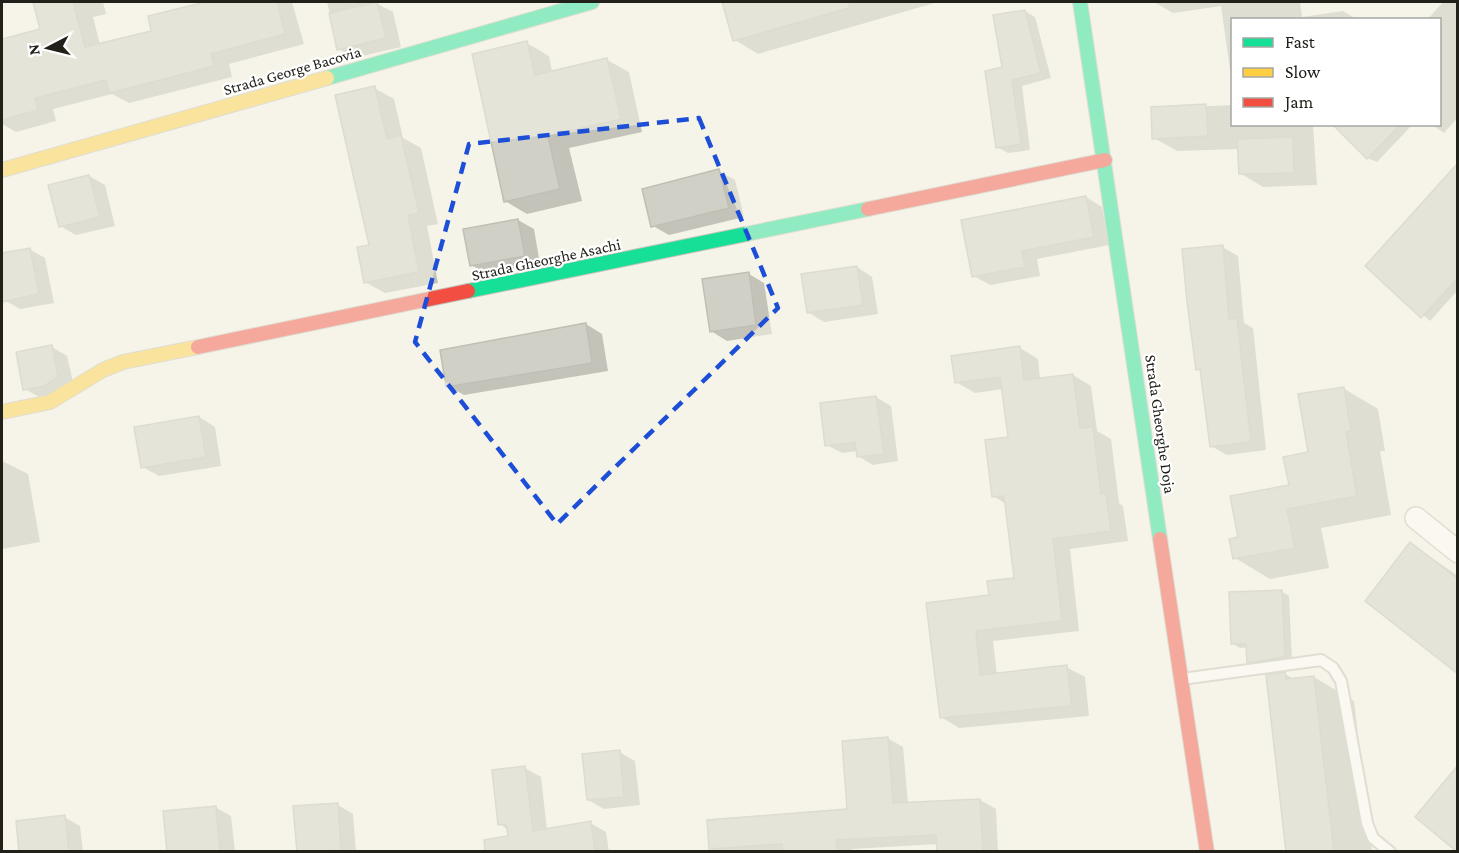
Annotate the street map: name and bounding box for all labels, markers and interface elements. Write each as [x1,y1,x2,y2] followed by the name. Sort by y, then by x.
[18,18,78,78] north arrow
[1231,18,1441,126] legend
[1285,32,1316,52] text: Fast
[24,43,43,56] text: N
[221,43,364,99] street label: Strada George Bacovia
[1285,62,1321,82] text: Slow
[1283,92,1314,112] text: Jam
[470,235,622,285] street label: Strada Gheorghe Asachi
[1141,354,1179,495] street label: Strada Gheorghe Doja

